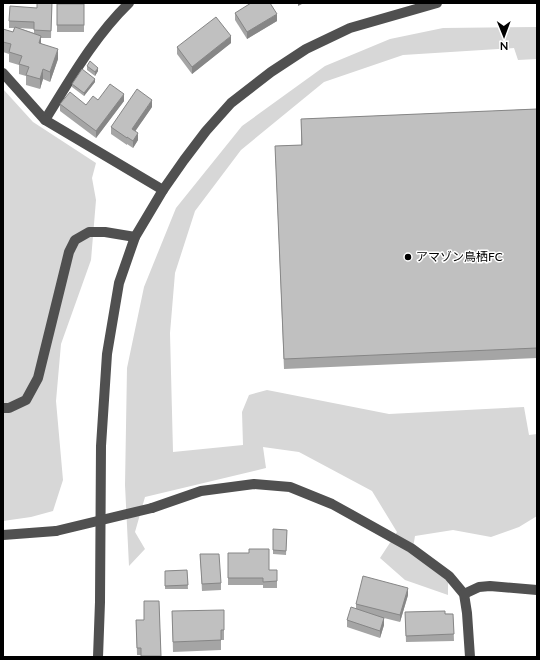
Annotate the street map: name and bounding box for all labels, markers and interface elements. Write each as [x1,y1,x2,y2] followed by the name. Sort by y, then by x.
[484,16,524,56] north arrow
[500,40,509,53] text: N
[416,249,503,264] place label: アマゾン鳥栖FC
[403,252,413,262] marker: アマゾン鳥栖FC

